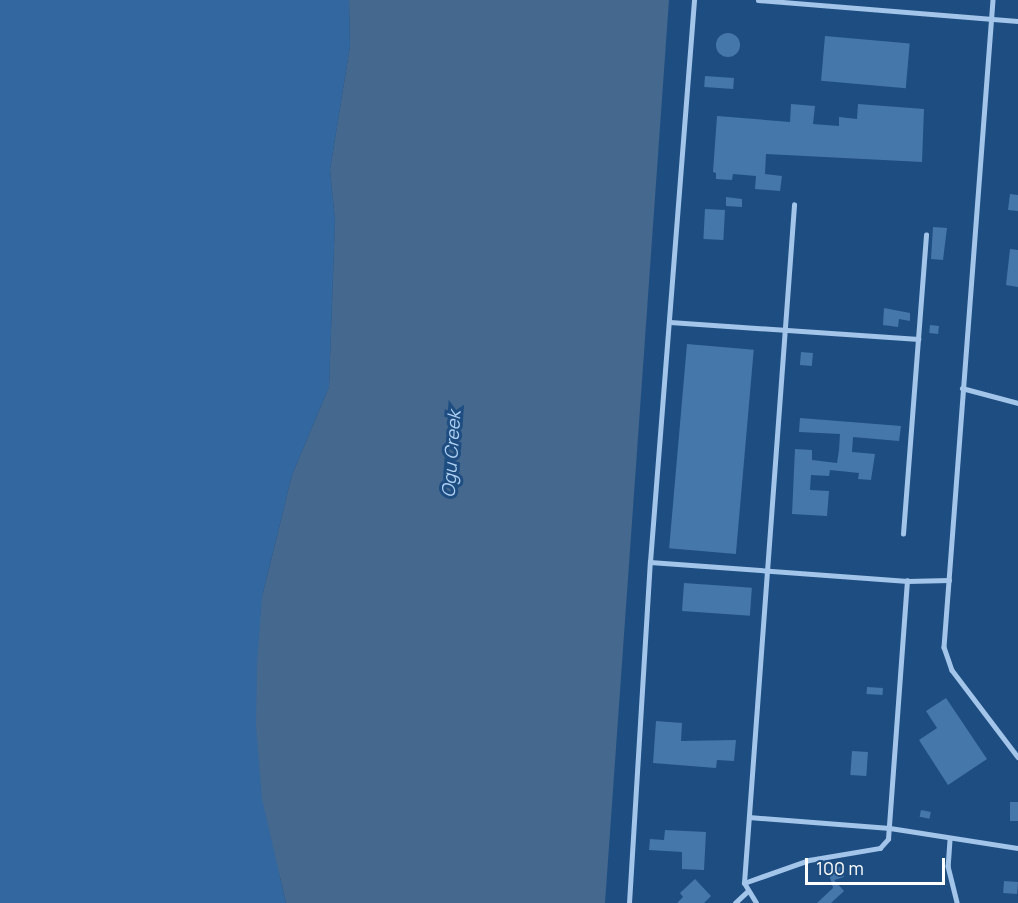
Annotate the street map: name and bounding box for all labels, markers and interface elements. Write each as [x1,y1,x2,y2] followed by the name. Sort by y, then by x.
[437,410,465,498] water label: Ogu Creek
[808,846,948,884] scale bar
[816,856,864,880] text: 100 m

